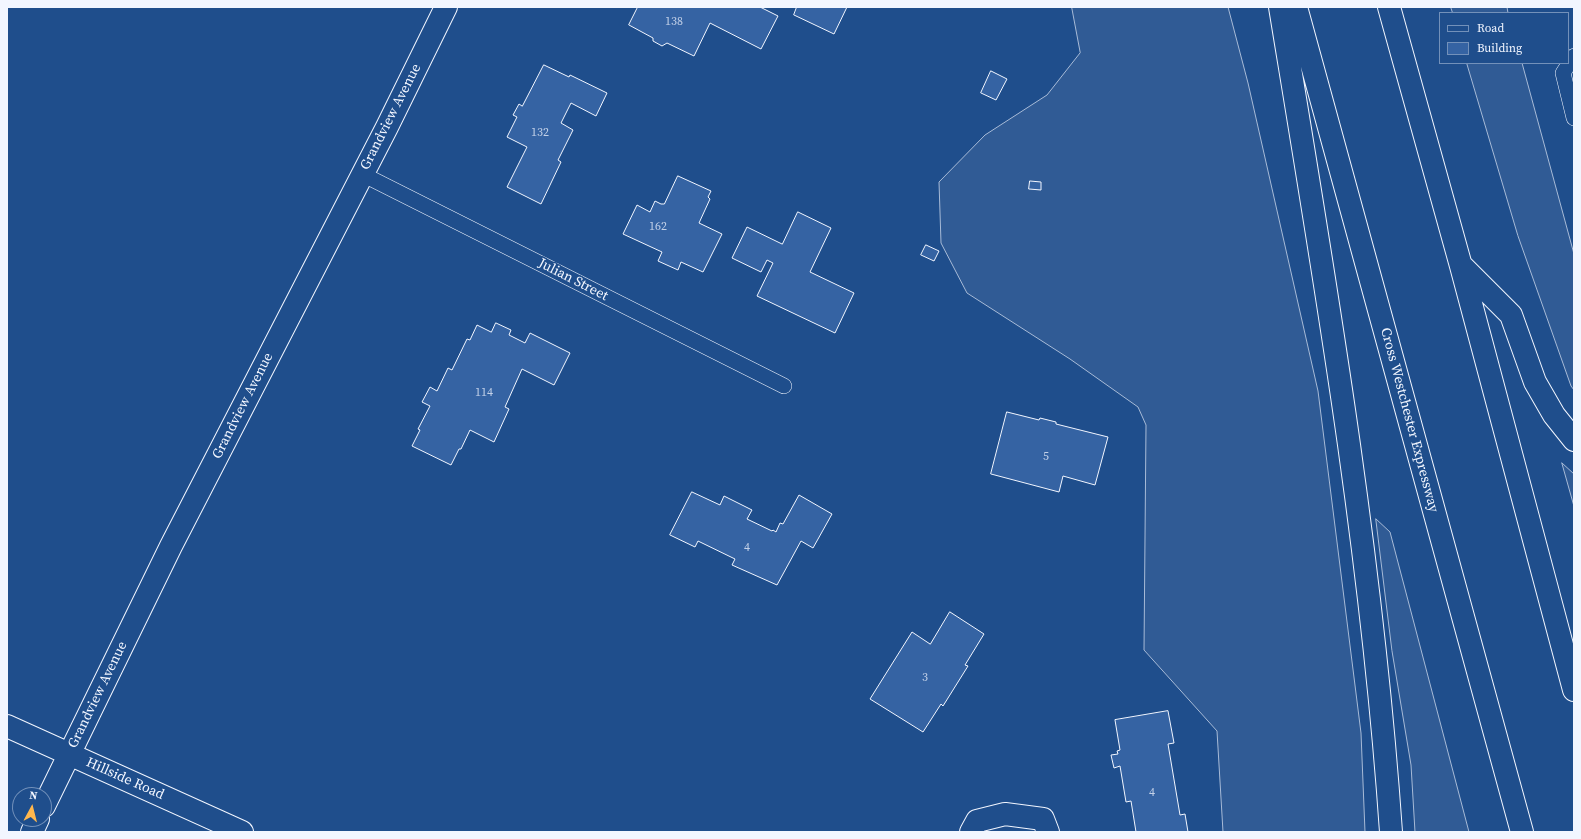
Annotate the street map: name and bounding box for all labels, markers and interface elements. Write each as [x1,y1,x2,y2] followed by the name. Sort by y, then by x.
[1439,12,1569,64] legend
[665,15,683,29] house number: 138
[1477,20,1504,36] text: Road
[1477,40,1522,56] text: Building
[357,61,425,173] street label: Grandview Avenue
[531,126,549,140] house number: 132
[649,220,667,234] house number: 162
[535,255,611,305] street label: Julian Street
[1376,326,1442,514] street label: Cross Westchester Expressway
[209,350,277,462] street label: Grandview Avenue
[475,386,493,400] house number: 114
[1043,450,1049,464] house number: 5
[744,541,750,555] house number: 4
[65,639,131,751] street label: Grandview Avenue
[922,671,928,685] house number: 3
[83,754,167,804] street label: Hillside Road
[1149,786,1155,800] house number: 4
[12,787,52,827] north arrow
[29,788,38,804] text: N

